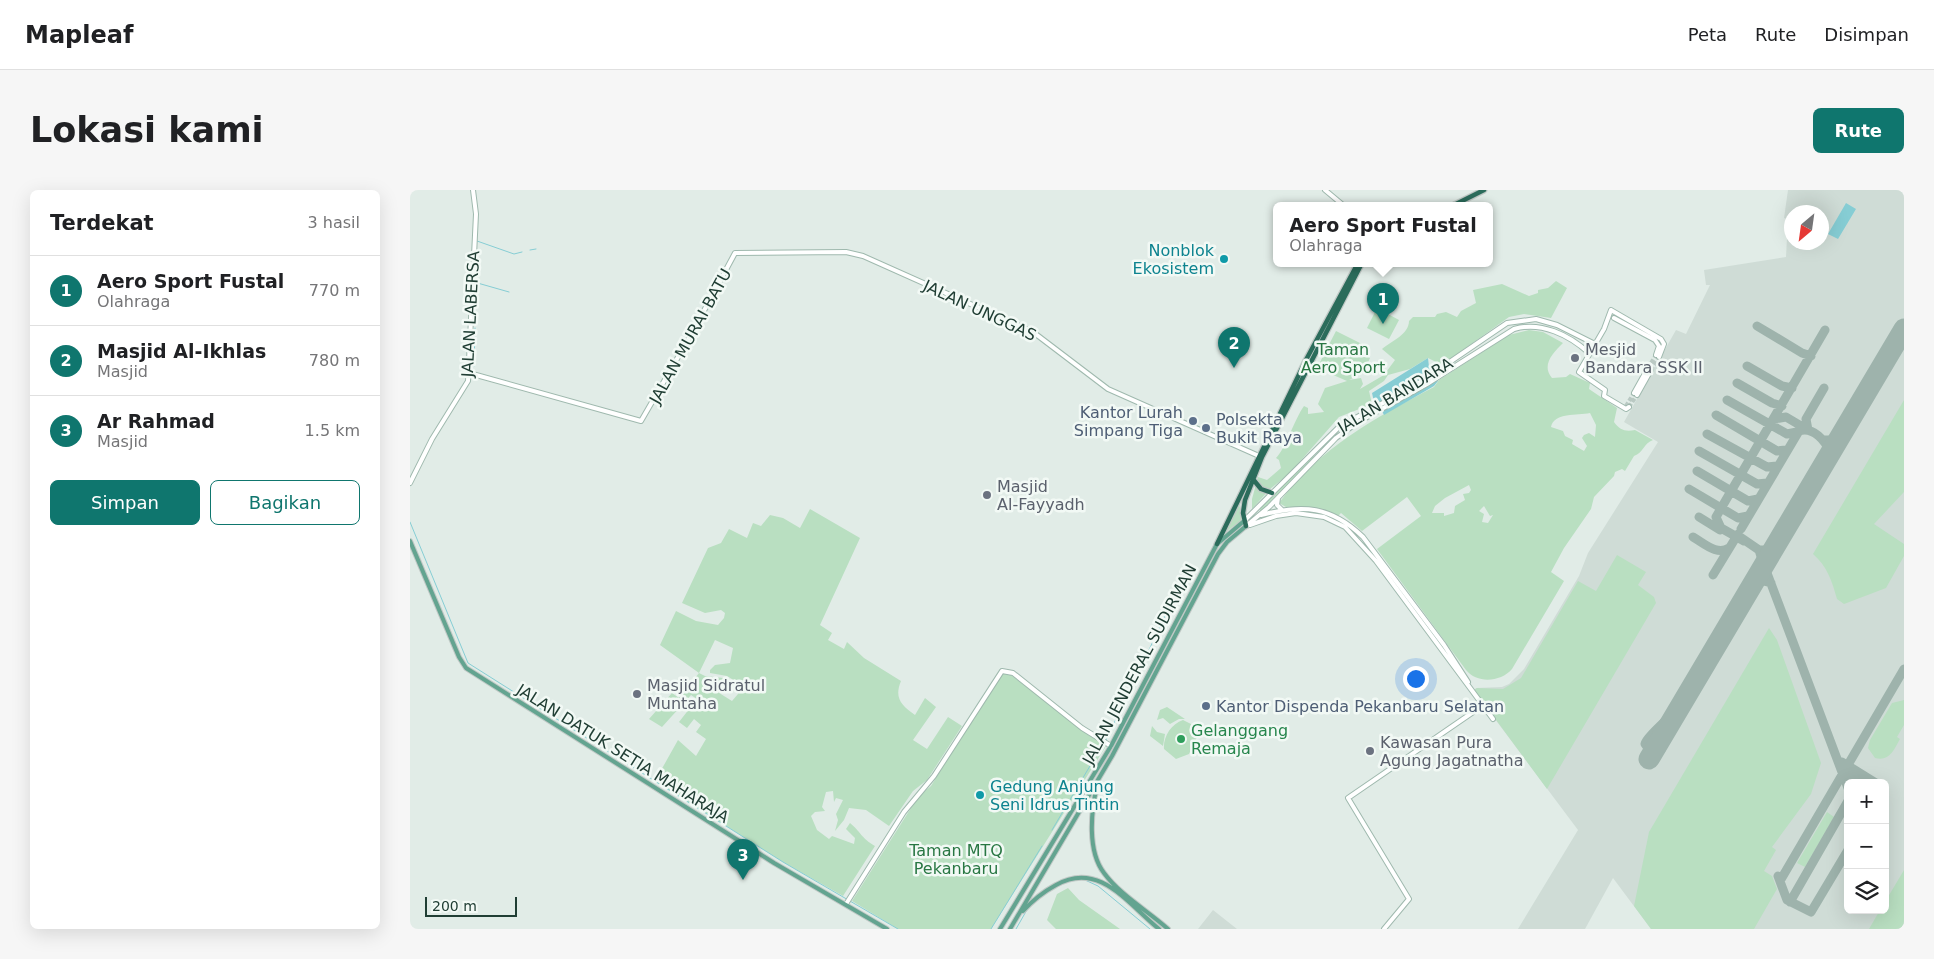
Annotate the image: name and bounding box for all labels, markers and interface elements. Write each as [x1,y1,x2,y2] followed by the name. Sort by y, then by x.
[25,21,133,49] text: Mapleaf
[1688,24,1727,45] text: Peta
[1755,24,1796,45] text: Rute
[1824,24,1909,45] text: Disimpan
[1813,108,1904,153] button: Rute
[30,110,264,150] text: Lokasi kami
[1273,202,1493,267] popup
[1784,205,1829,250] north arrow
[50,211,154,235] text: Terdekat
[308,213,360,232] text: 3 hasil
[1289,214,1477,236] text: Aero Sport Fustal
[1289,236,1363,255] text: Olahraga
[1133,241,1215,278] place label: Nonblok Ekosistem
[458,250,483,379] street label: JALAN LABERSA
[1218,253,1230,265] marker: Nonblok Ekosistem
[645,265,735,408] street label: JALAN MURAI BATU
[97,270,284,292] text: Aero Sport Fustal
[919,276,1039,345] street label: JALAN UNGGAS
[60,281,72,300] text: 1
[309,281,360,300] text: 770 m
[1367,283,1399,324] pin: 1
[97,292,170,311] text: Olahraga
[1218,327,1250,368] pin: 2
[97,340,266,362] text: Masjid Al-Ikhlas
[1301,340,1385,377] park label: Taman Aero Sport
[1585,340,1703,377] place label: Mesjid Bandara SSK II
[60,351,72,370] text: 2
[309,351,360,370] text: 780 m
[1569,352,1581,364] marker: Mesjid Bandara SSK II
[1333,354,1456,438] street label: JALAN BANDARA
[97,362,148,381] text: Masjid
[1074,403,1183,440] place label: Kantor Lurah Simpang Tiga
[97,410,215,432] text: Ar Rahmad
[1216,410,1302,447] place label: Polsekta Bukit Raya
[1187,415,1199,427] marker: Kantor Lurah Simpang Tiga
[60,421,72,440] text: 3
[305,421,360,440] text: 1.5 km
[1200,422,1212,434] marker: Polsekta Bukit Raya
[97,432,148,451] text: Masjid
[997,477,1085,514] place label: Masjid Al-Fayyadh
[50,480,200,525] button: Simpan
[210,480,360,525] button: Bagikan
[981,489,993,501] marker: Masjid Al-Fayyadh
[1078,561,1200,768] street label: JALAN JENDERAL SUDIRMAN
[1403,666,1429,692] your location
[647,676,765,713] place label: Masjid Sidratul Muntaha
[512,679,732,827] street label: JALAN DATUK SETIA MAHARAJA
[631,688,643,700] marker: Masjid Sidratul Muntaha
[1216,697,1504,716] place label: Kantor Dispenda Pekanbaru Selatan
[1200,700,1212,712] marker: Kantor Dispenda Pekanbaru Selatan
[1191,721,1288,758] place label: Gelanggang Remaja
[1175,733,1187,745] marker: Gelanggang Remaja
[1380,733,1524,770] place label: Kawasan Pura Agung Jagatnatha
[1364,745,1376,757] marker: Kawasan Pura Agung Jagatnatha
[990,777,1119,814] place label: Gedung Anjung Seni Idrus Tintin
[1844,779,1889,914] map controls
[1844,779,1889,824] button: +
[974,789,986,801] marker: Gedung Anjung Seni Idrus Tintin
[1844,824,1889,869] button: −
[727,839,759,880] pin: 3
[908,841,1003,878] park label: Taman MTQ Pekanbaru
[1844,869,1889,914] button: layers
[425,894,518,917] scale bar
[432,898,477,914] text: 200 m

